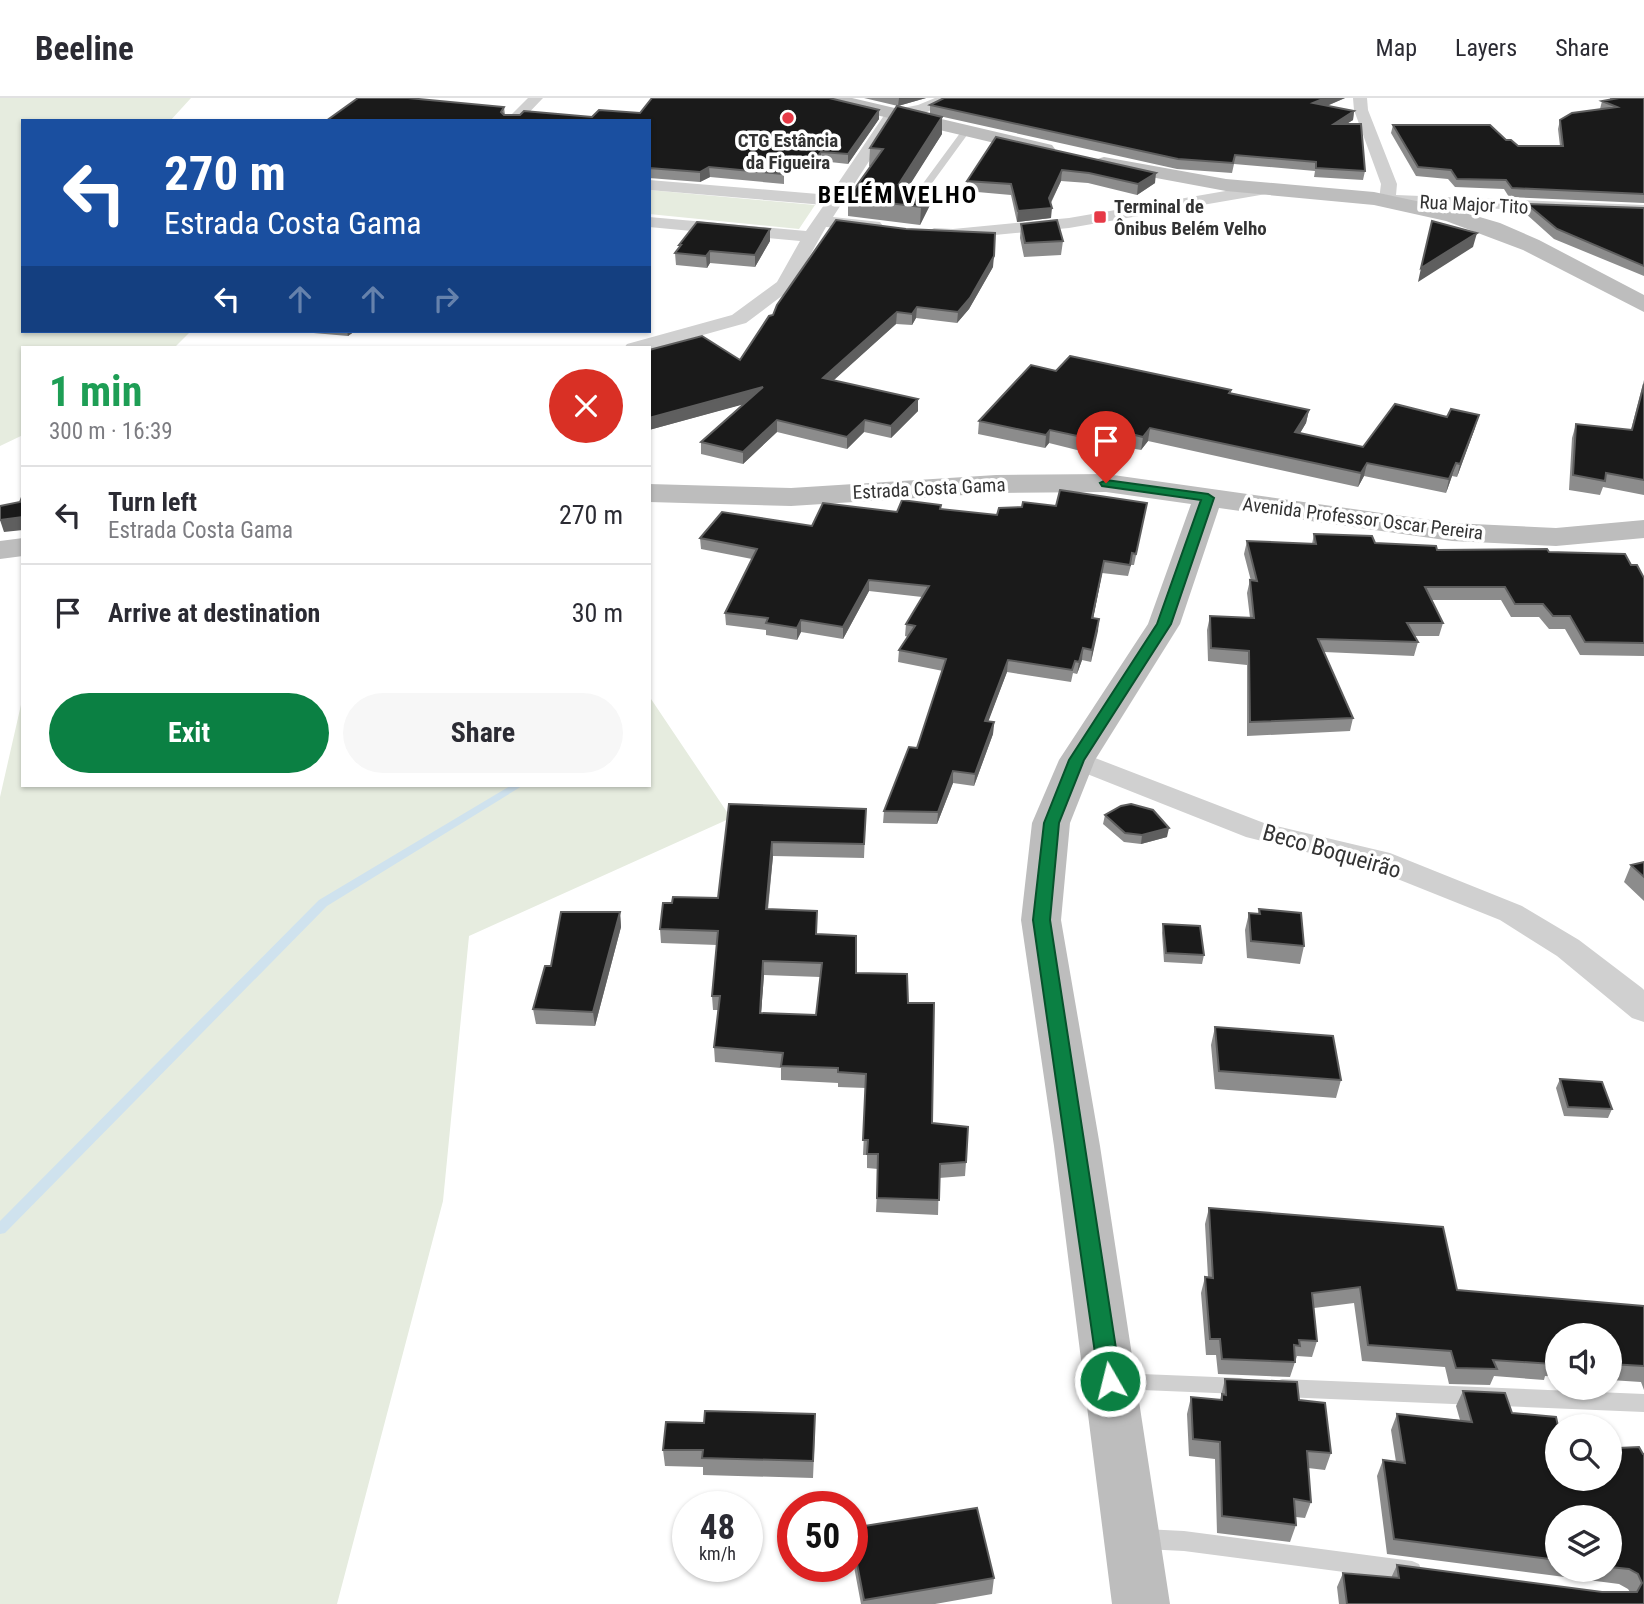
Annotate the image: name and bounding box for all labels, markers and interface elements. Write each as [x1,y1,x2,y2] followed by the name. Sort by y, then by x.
[35,29,134,68] text: Beeline
[1376,34,1417,62] text: Map
[1455,34,1517,62] text: Layers
[1555,34,1609,62] text: Share
[780,110,796,126] marker: CTG Estância da Figueira
[738,129,838,174] place label: CTG Estância da Figueira
[164,145,286,202] text: 270 m
[49,147,140,238] icon: left
[818,181,978,209] district label: BELÉM VELHO
[1419,190,1529,219] street label: Rua Major Tito
[1114,195,1267,240] place label: Terminal de Ônibus Belém Velho
[164,204,422,242] text: Estrada Costa Gama
[1092,209,1108,225] marker: Terminal de Ônibus Belém Velho
[208,280,246,318] icon: left
[281,280,319,318] icon: ahead
[354,280,392,318] icon: ahead
[427,280,465,318] icon: right
[49,367,142,416] text: 1 min
[549,369,623,443] button: close
[1076,411,1136,483] pin
[49,418,173,445] text: 300 m · 16:39
[1087,422,1125,460] icon: arrive
[852,473,1006,504] street label: Estrada Costa Gama
[108,487,197,517] text: Turn left
[1241,492,1484,545] street label: Avenida Professor Oscar Pereira
[49,496,87,534] icon: left
[559,500,623,530] text: 270 m
[108,517,293,544] text: Estrada Costa Gama
[49,594,87,632] icon: arrive
[108,598,320,628] text: Arrive at destination
[572,598,623,628] text: 30 m
[49,693,329,773] button: Exit
[343,693,623,773] button: Share
[1260,819,1404,884] street label: Beco Boqueirão
[1545,1323,1622,1582] map controls
[1545,1323,1622,1400] button: sound
[1073,1344,1147,1418] position arrow
[1545,1414,1622,1491] button: search
[777,1491,868,1582] speed limit sign: 50
[1545,1505,1622,1582] button: layers
[700,1507,735,1548] text: 48
[699,1543,736,1564] text: km/h

